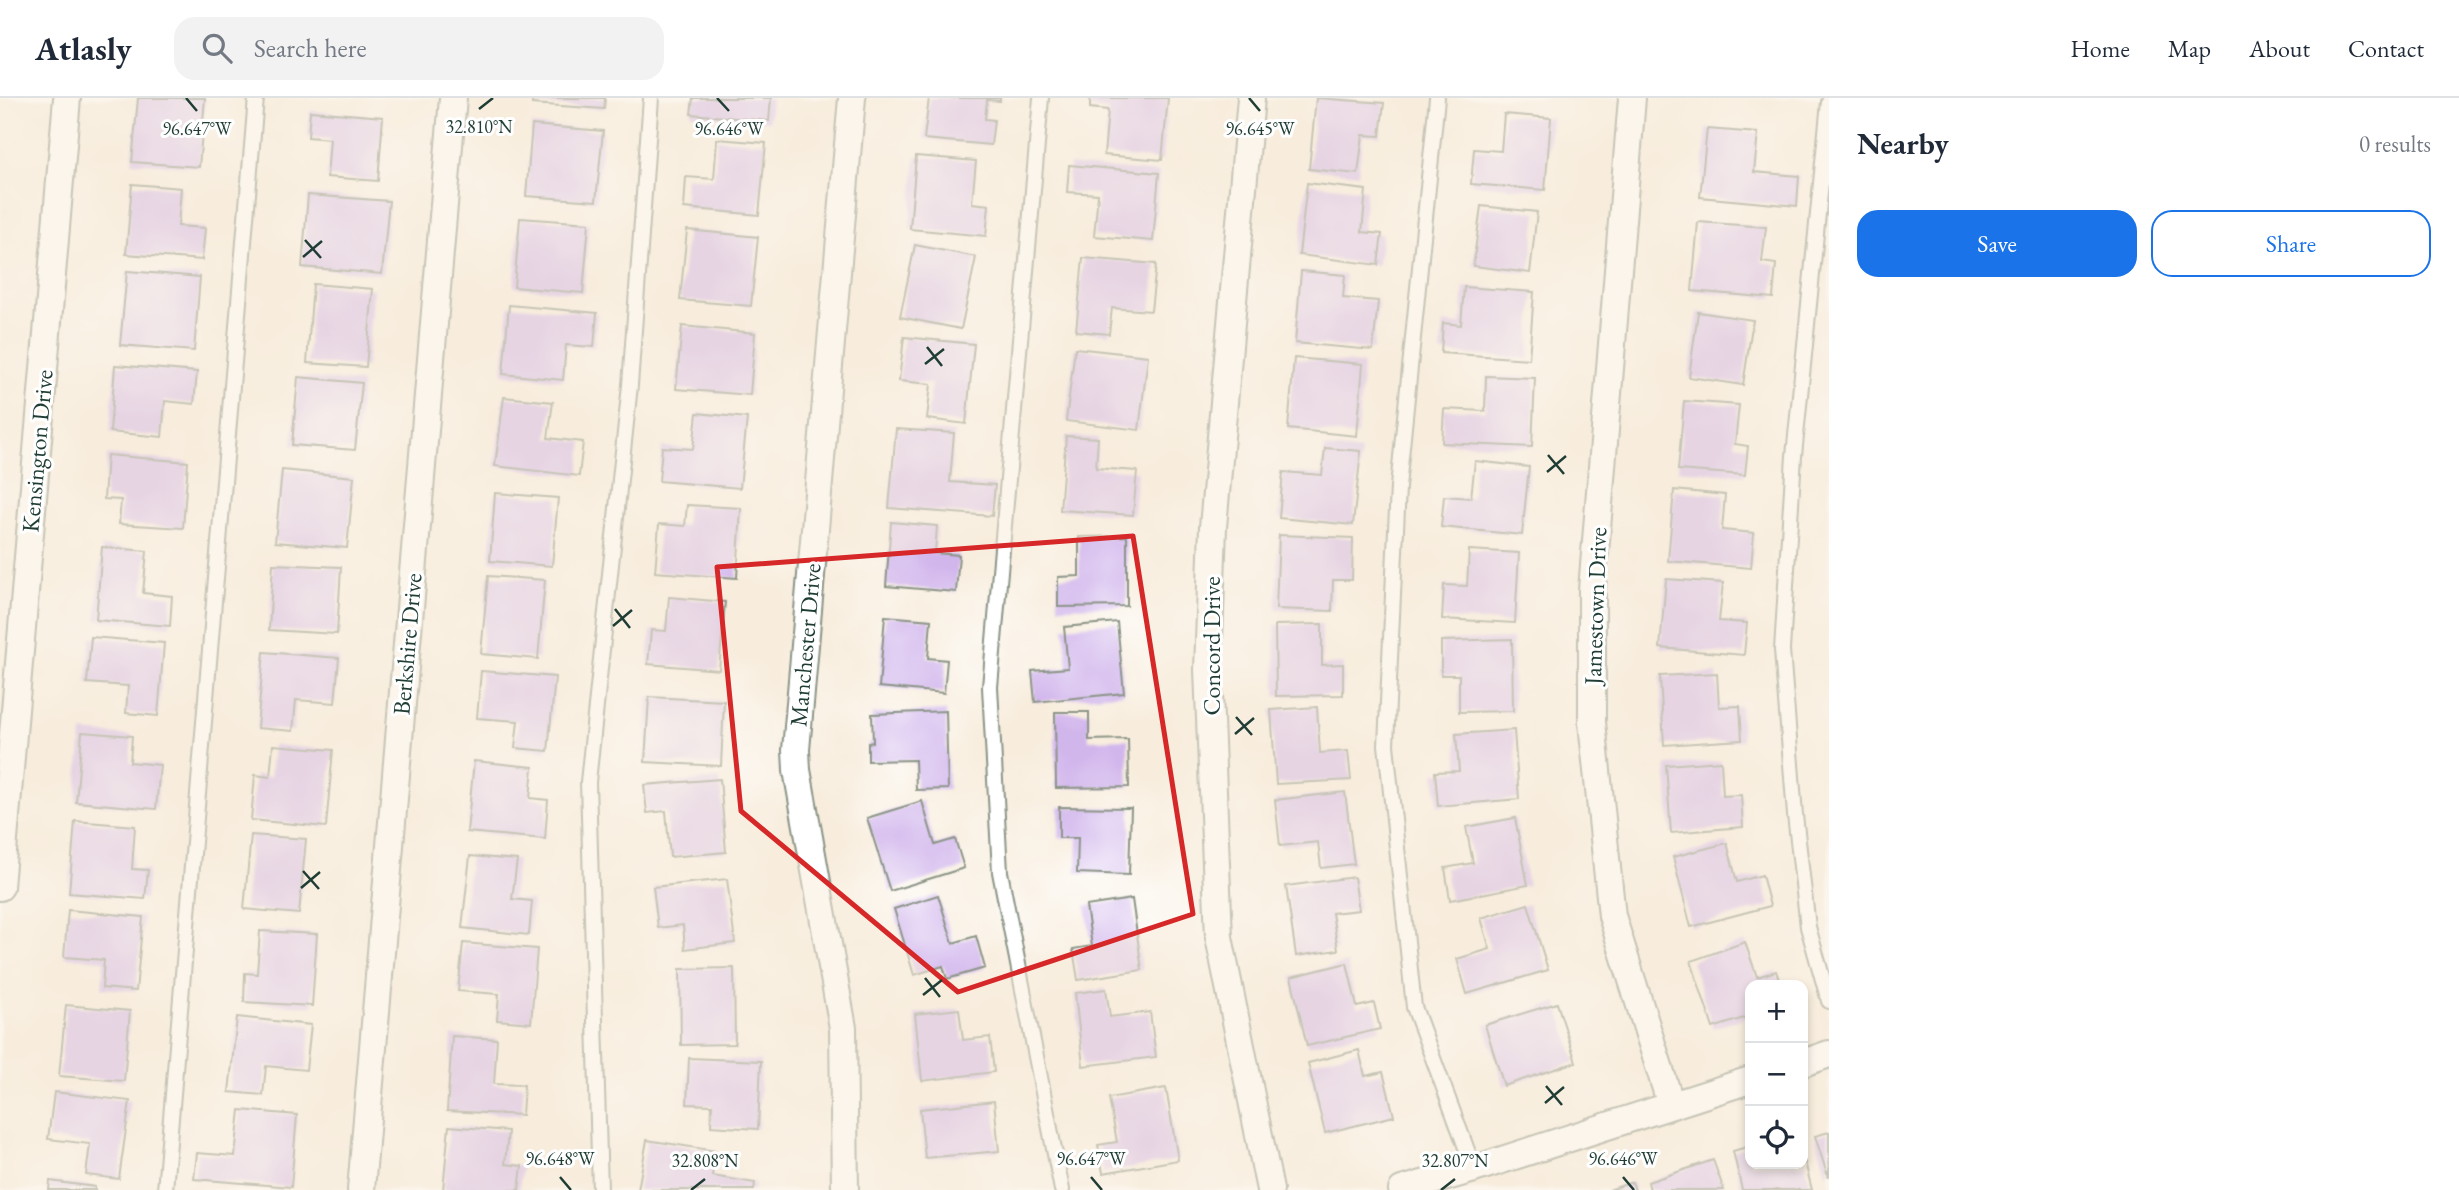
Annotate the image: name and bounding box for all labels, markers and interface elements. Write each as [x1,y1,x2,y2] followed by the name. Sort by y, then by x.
[174,17,664,80] search box
[35,27,132,70] text: Atlasly
[198,29,236,67] icon: search
[254,31,367,65] text: Search here
[2070,33,2130,64] text: Home
[2168,33,2211,64] text: Map
[2249,33,2310,64] text: About
[2348,33,2424,64] text: Contact
[446,115,513,138] text: 32.810°N
[162,117,232,140] text: 96.647°W
[694,117,764,140] text: 96.646°W
[1225,117,1295,140] text: 96.645°W
[1857,124,1949,163] text: Nearby
[2359,129,2431,159] text: 0 results
[1857,210,2137,277] button: Save
[2151,210,2431,277] button: Share
[14,368,60,534] street label: Kensington Drive
[1577,527,1613,687] street label: Jamestown Drive
[782,562,828,728] street label: Manchester Drive
[385,572,429,716] street label: Berkshire Drive
[1196,577,1227,715] street label: Concord Drive
[1745,980,1808,1169] map controls
[1745,980,1808,1043] button: +
[1745,1043,1808,1106] button: −
[1745,1106,1808,1169] button: locate
[525,1147,595,1170] text: 96.648°W
[1056,1147,1126,1170] text: 96.647°W
[1588,1147,1658,1170] text: 96.646°W
[672,1149,739,1172] text: 32.808°N
[1422,1149,1489,1172] text: 32.807°N

